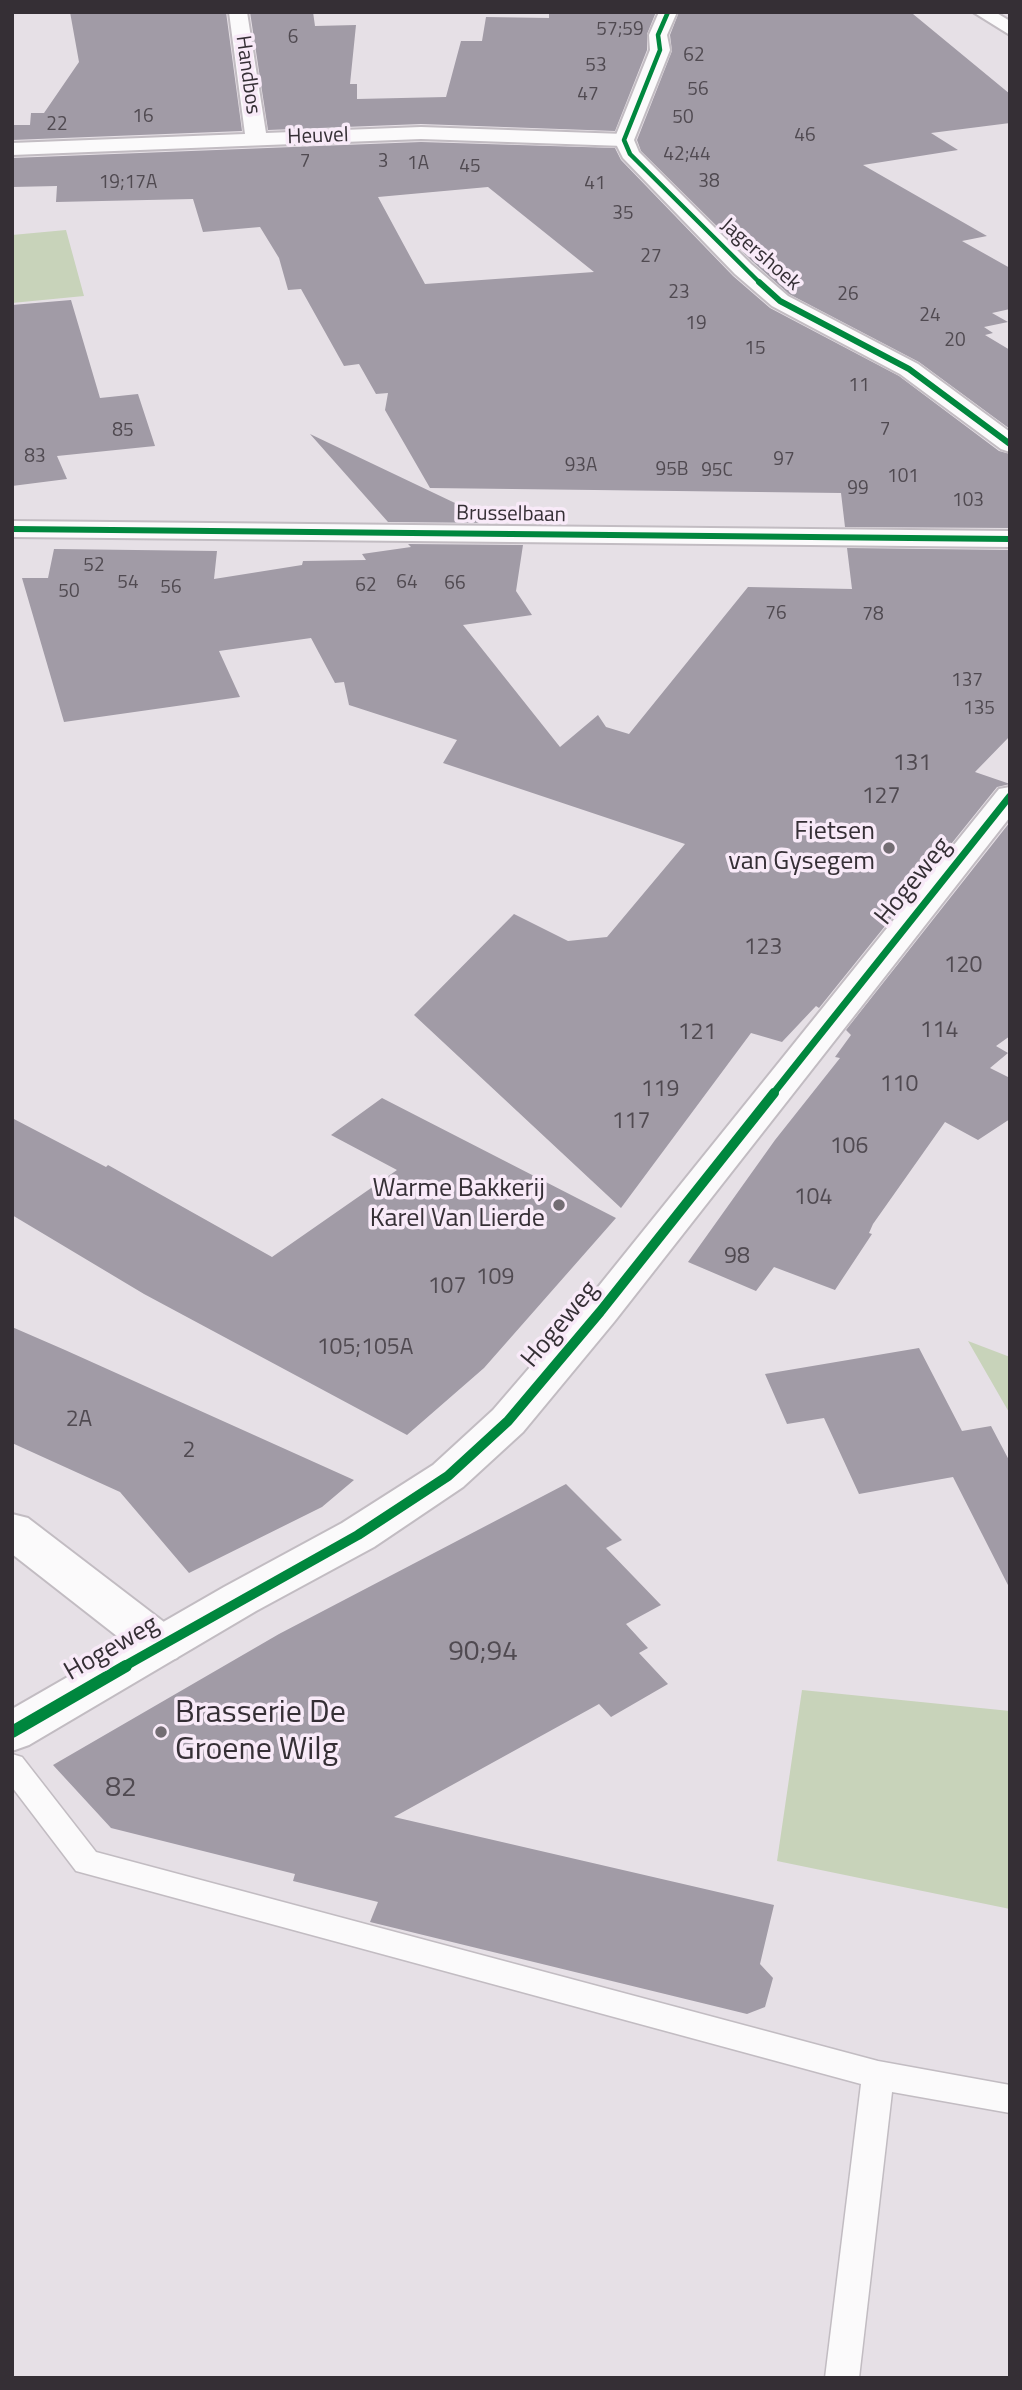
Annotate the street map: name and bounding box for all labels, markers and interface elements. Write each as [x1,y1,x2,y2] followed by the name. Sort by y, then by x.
[596,19,644,41] house number: 57;59
[288,27,298,49] house number: 6
[229,34,265,116] street label: Handbos
[683,45,705,67] house number: 62
[585,55,607,77] house number: 53
[687,79,709,101] house number: 56
[577,84,599,106] house number: 47
[132,106,154,128] house number: 16
[672,107,694,129] house number: 50
[46,114,68,136] house number: 22
[287,123,349,151] street label: Heuvel
[794,125,816,147] house number: 46
[663,144,711,166] house number: 42;44
[300,151,310,173] house number: 7
[378,151,388,173] house number: 3
[407,153,429,175] house number: 1A
[459,156,481,178] house number: 45
[698,171,720,193] house number: 38
[99,172,157,194] house number: 19;17A
[584,173,606,195] house number: 41
[612,203,634,225] house number: 35
[715,213,805,297] street label: Jagershoek
[640,246,662,268] house number: 27
[668,282,690,304] house number: 23
[837,284,859,306] house number: 26
[919,305,941,327] house number: 24
[685,313,707,335] house number: 19
[944,330,966,352] house number: 20
[744,338,766,360] house number: 15
[848,375,870,397] house number: 11
[880,419,890,441] house number: 7
[112,420,134,442] house number: 85
[24,446,46,468] house number: 83
[773,449,795,471] house number: 97
[565,455,597,477] house number: 93A
[656,459,688,481] house number: 95B
[701,460,733,482] house number: 95C
[887,466,919,488] house number: 101
[847,478,869,500] house number: 99
[952,490,984,512] house number: 103
[456,501,566,529] street label: Brusselbaan
[83,555,105,577] house number: 52
[117,572,139,594] house number: 54
[396,572,418,594] house number: 64
[444,573,466,595] house number: 66
[355,575,377,597] house number: 62
[160,577,182,599] house number: 56
[58,581,80,603] house number: 50
[765,603,787,625] house number: 76
[862,604,884,626] house number: 78
[951,670,983,692] house number: 137
[963,698,995,720] house number: 135
[893,750,931,778] house number: 131
[862,783,900,811] house number: 127
[728,817,875,878] place label: Fietsen van Gysegem
[869,832,959,932] street label: Hogeweg
[881,840,897,856] marker: Fietsen van Gysegem
[744,934,782,962] house number: 123
[944,952,982,980] house number: 120
[920,1017,958,1045] house number: 114
[678,1019,716,1047] house number: 121
[880,1071,918,1099] house number: 110
[641,1076,679,1104] house number: 119
[612,1108,650,1136] house number: 117
[830,1133,868,1161] house number: 106
[370,1174,545,1236] place label: Warme Bakkerij Karel Van Lierde
[794,1184,832,1212] house number: 104
[551,1197,567,1213] marker: Warme Bakkerij Karel Van Lierde
[724,1243,750,1271] house number: 98
[476,1264,514,1292] house number: 109
[428,1273,466,1301] house number: 107
[516,1275,606,1375] street label: Hogeweg
[317,1334,413,1362] house number: 105;105A
[66,1406,92,1434] house number: 2A
[183,1437,195,1465] house number: 2
[59,1610,165,1688] street label: Hogeweg
[448,1636,518,1670] house number: 90;94
[175,1695,346,1770] place label: Brasserie De Groene Wilg
[153,1724,169,1740] marker: Brasserie De Groene Wilg
[105,1772,137,1806] house number: 82

